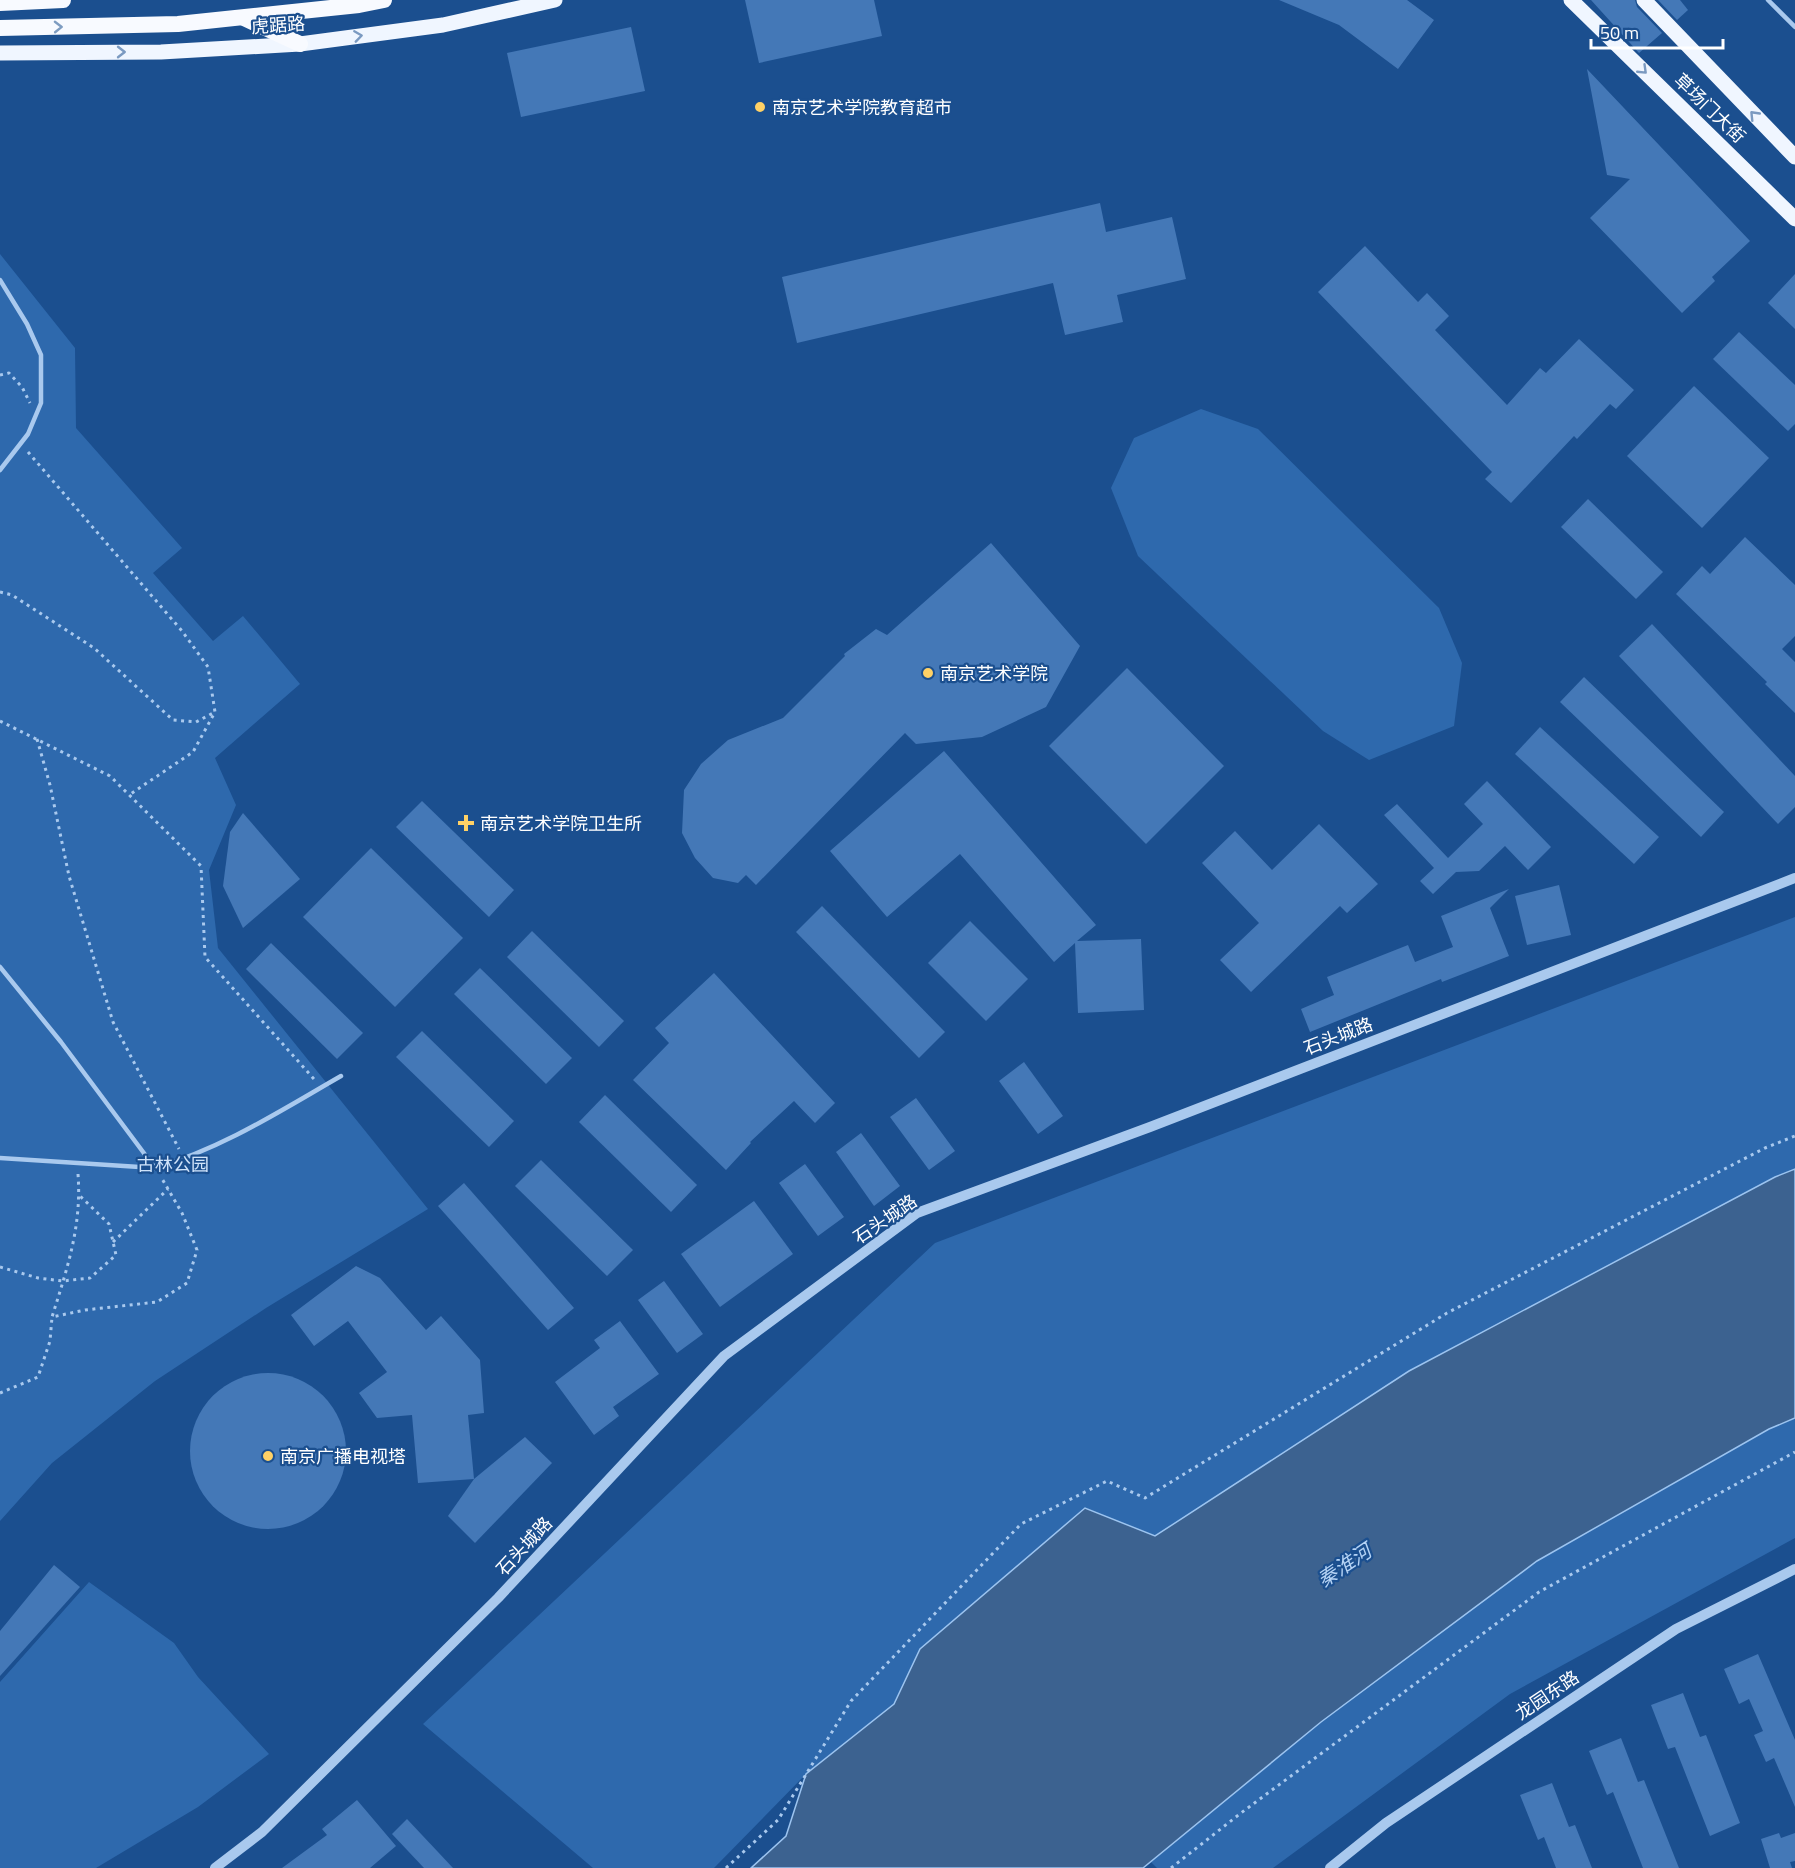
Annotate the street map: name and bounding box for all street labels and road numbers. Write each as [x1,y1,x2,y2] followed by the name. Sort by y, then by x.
[250,10,306,40] street label: 虎踞路
[1668,67,1752,149] street label: 草场门大街
[1300,1010,1376,1062] street label: 石头城路
[848,1188,922,1250] street label: 石头城路
[490,1510,558,1582] street label: 石头城路
[1510,1664,1584,1726] street label: 龙园东路

